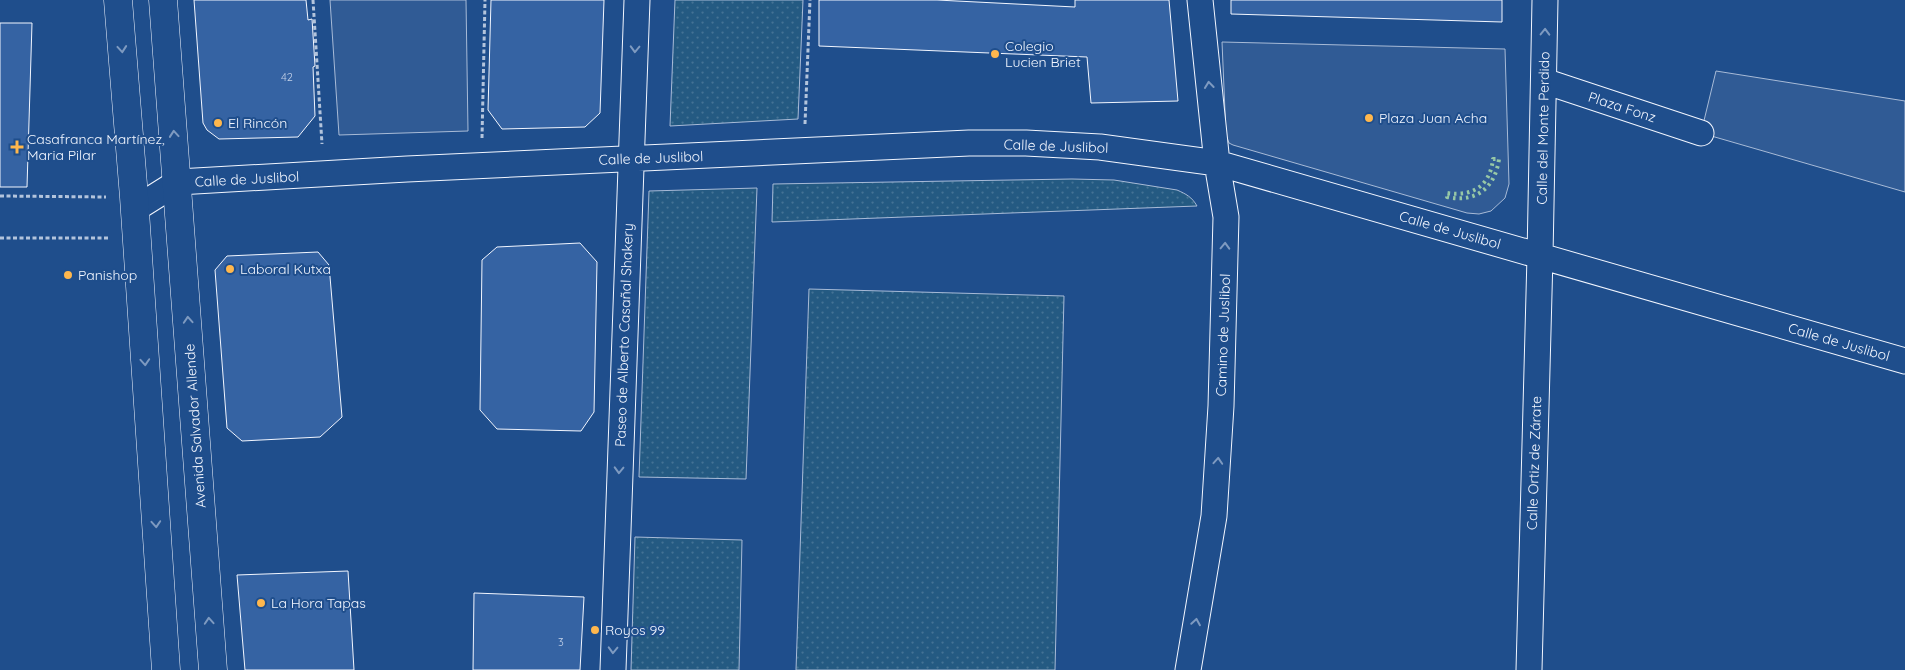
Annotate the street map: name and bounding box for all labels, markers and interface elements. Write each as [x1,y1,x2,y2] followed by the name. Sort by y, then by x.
[1540,28,1550,36] one-way arrow
[1005,37,1081,71] place label: Colegio Lucien Briet
[117,45,128,53] one-way arrow
[630,45,641,53] one-way arrow
[989,48,1001,60] marker: Colegio Lucien Briet
[1533,51,1553,205] street label: Calle del Monte Perdido
[281,70,293,84] house number: 42
[1204,81,1215,89] one-way arrow
[1586,88,1658,126] street label: Plaza Fonz
[1379,109,1487,127] place label: Plaza Juan Acha
[1363,112,1375,124] marker: Plaza Juan Acha
[228,114,287,132] place label: El Rincón
[212,117,224,129] marker: El Rincón
[27,130,165,164] place label: Casafranca Martínez, Maria Pilar
[169,130,180,138] one-way arrow
[1003,135,1109,157] street label: Calle de Juslibol
[11,141,23,153] marker: Casafranca Martínez, Maria Pilar
[598,147,704,169] street label: Calle de Juslibol
[194,167,300,191] street label: Calle de Juslibol
[1397,207,1503,253] street label: Calle de Juslibol
[611,223,637,447] street label: Paseo de Alberto Casañal Shakery
[1220,242,1230,250] one-way arrow
[240,260,331,278] place label: Laboral Kutxa
[224,263,236,275] marker: Laboral Kutxa
[78,266,137,284] place label: Panishop
[62,269,74,281] marker: Panishop
[1212,273,1234,397] street label: Camino de Juslibol
[182,315,193,323] one-way arrow
[1786,319,1892,365] street label: Calle de Juslibol
[180,343,210,509] street label: Avenida Salvador Allende
[140,359,151,367] one-way arrow
[1523,396,1545,530] street label: Calle Ortiz de Zárate
[1213,457,1224,465] one-way arrow
[614,466,624,474] one-way arrow
[151,521,162,529] one-way arrow
[271,594,366,612] place label: La Hora Tapas
[255,597,267,609] marker: La Hora Tapas
[204,617,215,625] one-way arrow
[1191,618,1201,626] one-way arrow
[605,621,665,639] place label: Royos 99
[589,624,601,636] marker: Royos 99
[558,635,564,649] house number: 3
[608,646,619,654] one-way arrow

